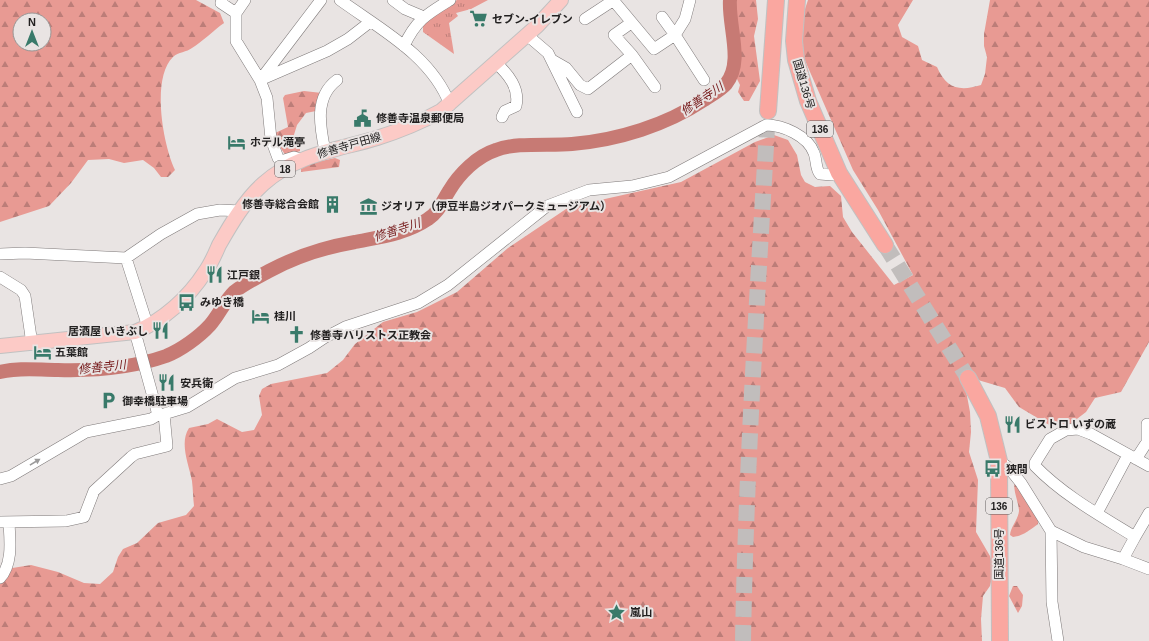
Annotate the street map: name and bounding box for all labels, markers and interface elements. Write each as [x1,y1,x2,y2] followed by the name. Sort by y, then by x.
[469,9,489,29] supermarket icon: セブン-イレブン
[12,12,52,52] north arrow
[492,13,573,25] place label: セブン-イレブン
[28,16,36,28] text: N
[791,58,817,110] street label: 国道136号
[678,79,727,118] water label: 修善寺川
[353,108,373,128] public building icon: 修善寺温泉郵便局
[376,112,464,124] place label: 修善寺温泉郵便局
[807,121,833,137] road number: 136
[316,130,382,160] street label: 修善寺戸田線
[227,132,247,152] hotel icon: ホテル滝亭
[250,136,305,148] place label: ホテル滝亭
[275,161,295,177] road number: 18
[322,194,342,214] building icon: 修善寺総合会館
[358,196,378,216] museum icon: ジオリア（伊豆半島ジオパークミュージアム）
[242,198,319,210] place label: 修善寺総合会館
[381,200,611,212] place label: ジオリア（伊豆半島ジオパークミュージアム）
[372,215,424,244] water label: 修善寺川
[204,265,224,285] restaurant icon: 江戸銀
[227,269,260,281] place label: 江戸銀
[177,292,197,312] bus stop icon: みゆき橋
[200,296,244,308] place label: みゆき橋
[251,306,271,326] hotel icon: 桂川
[274,310,296,322] place label: 桂川
[151,321,171,341] restaurant icon: 居酒屋 いきぶし
[68,325,148,337] place label: 居酒屋 いきぶし
[287,325,307,345] church icon: 修善寺ハリストス正教会
[310,329,431,341] place label: 修善寺ハリストス正教会
[32,342,52,362] hotel icon: 五葉館
[55,346,88,358] place label: 五葉館
[77,357,129,376] water label: 修善寺川
[157,373,177,393] restaurant icon: 安兵衛
[180,377,213,389] place label: 安兵衛
[99,391,119,411] parking icon: 御幸橋駐車場
[122,395,188,407] place label: 御幸橋駐車場
[1002,414,1022,434] restaurant icon: ビストロ いずの蔵
[1025,418,1116,430] place label: ビストロ いずの蔵
[29,459,41,466] one-way arrow
[983,459,1003,479] bus stop icon: 狭間
[1006,463,1028,475] place label: 狭間
[986,498,1012,514] road number: 136
[993,528,1005,580] street label: 国道136号
[607,602,627,622] place icon: 嵐山
[630,606,652,618] place label: 嵐山

